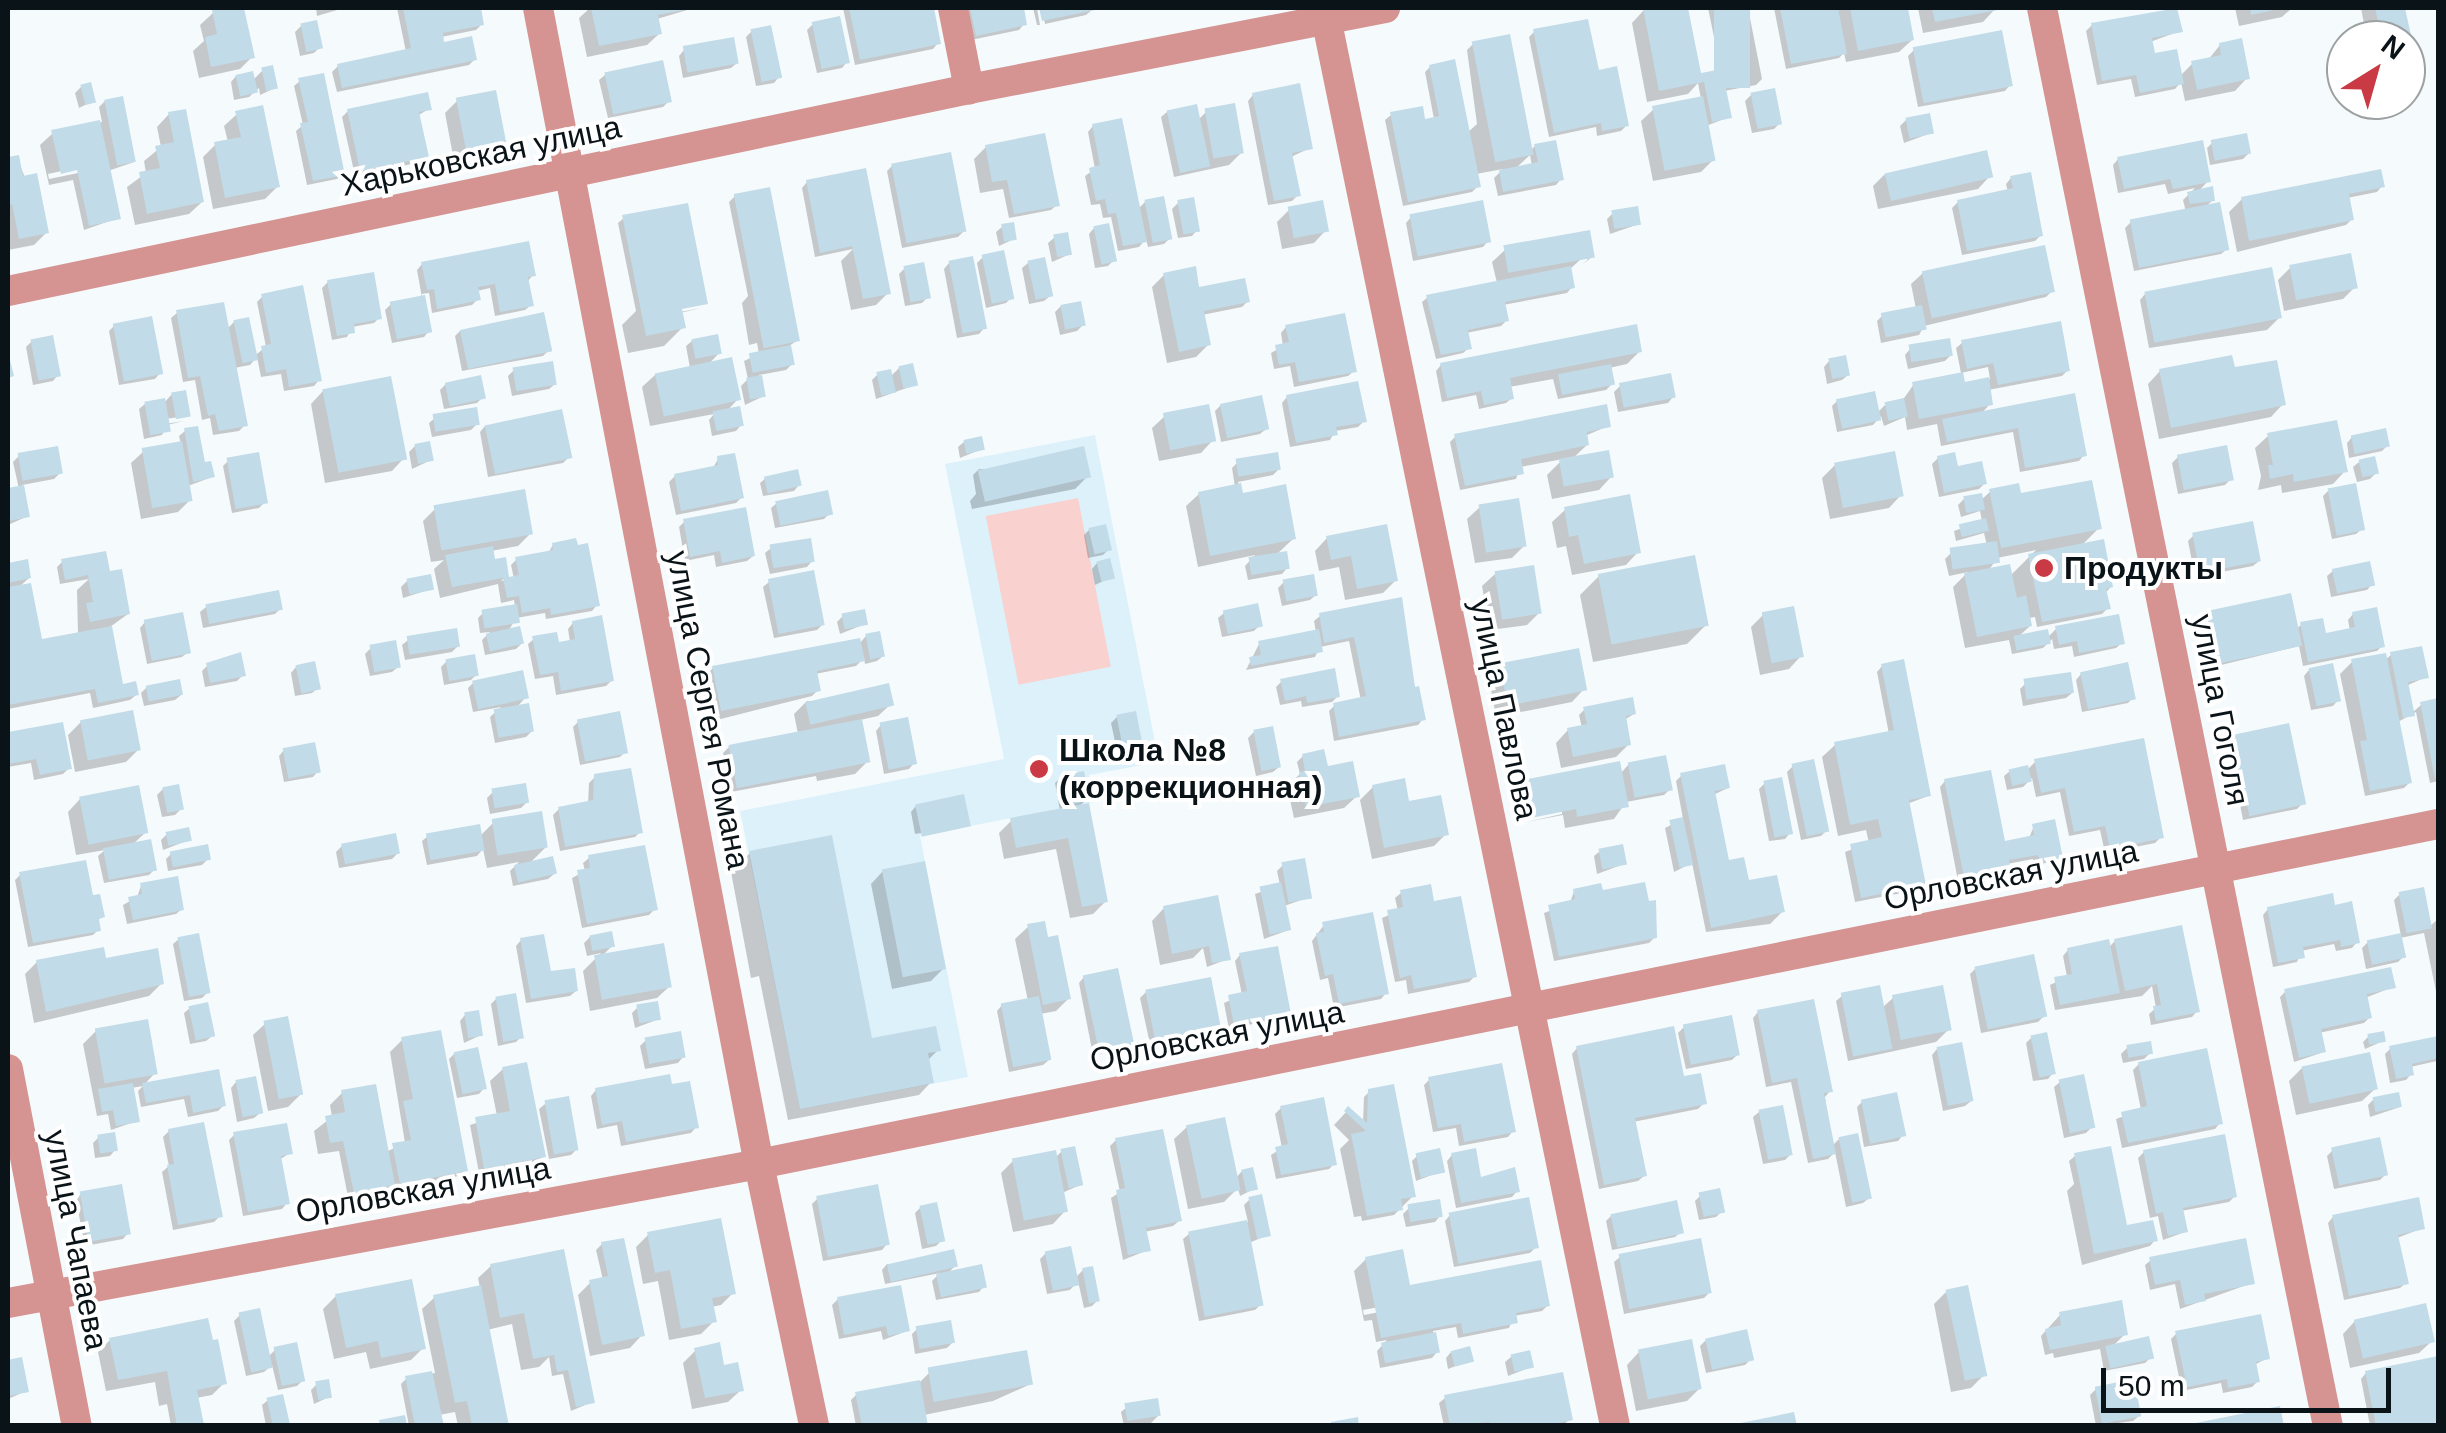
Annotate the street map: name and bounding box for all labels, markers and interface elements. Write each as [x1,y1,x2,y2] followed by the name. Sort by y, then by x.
[2326,20,2426,120] north arrow
[2376,29,2411,66] text: N
[338,108,624,204] street label: Харьковская улица
[658,548,758,872] street label: улица Сергея Романа
[2064,549,2223,587] place label: Продукты
[2033,557,2055,579] marker: Продукты
[1462,595,1546,823] street label: улица Павлова
[2183,611,2257,809] street label: улица Гоголя
[1059,732,1322,807] place label: Школа №8 (коррекционная)
[1028,758,1050,780] marker: Школа №8 (коррекционная)
[1881,832,2141,918] street label: Орловская улица
[1087,993,1347,1079] street label: Орловская улица
[36,1127,116,1353] street label: улица Чапаева
[293,1149,553,1231] street label: Орловская улица
[2106,1348,2396,1410] scale bar
[2118,1369,2185,1402] text: 50 m

